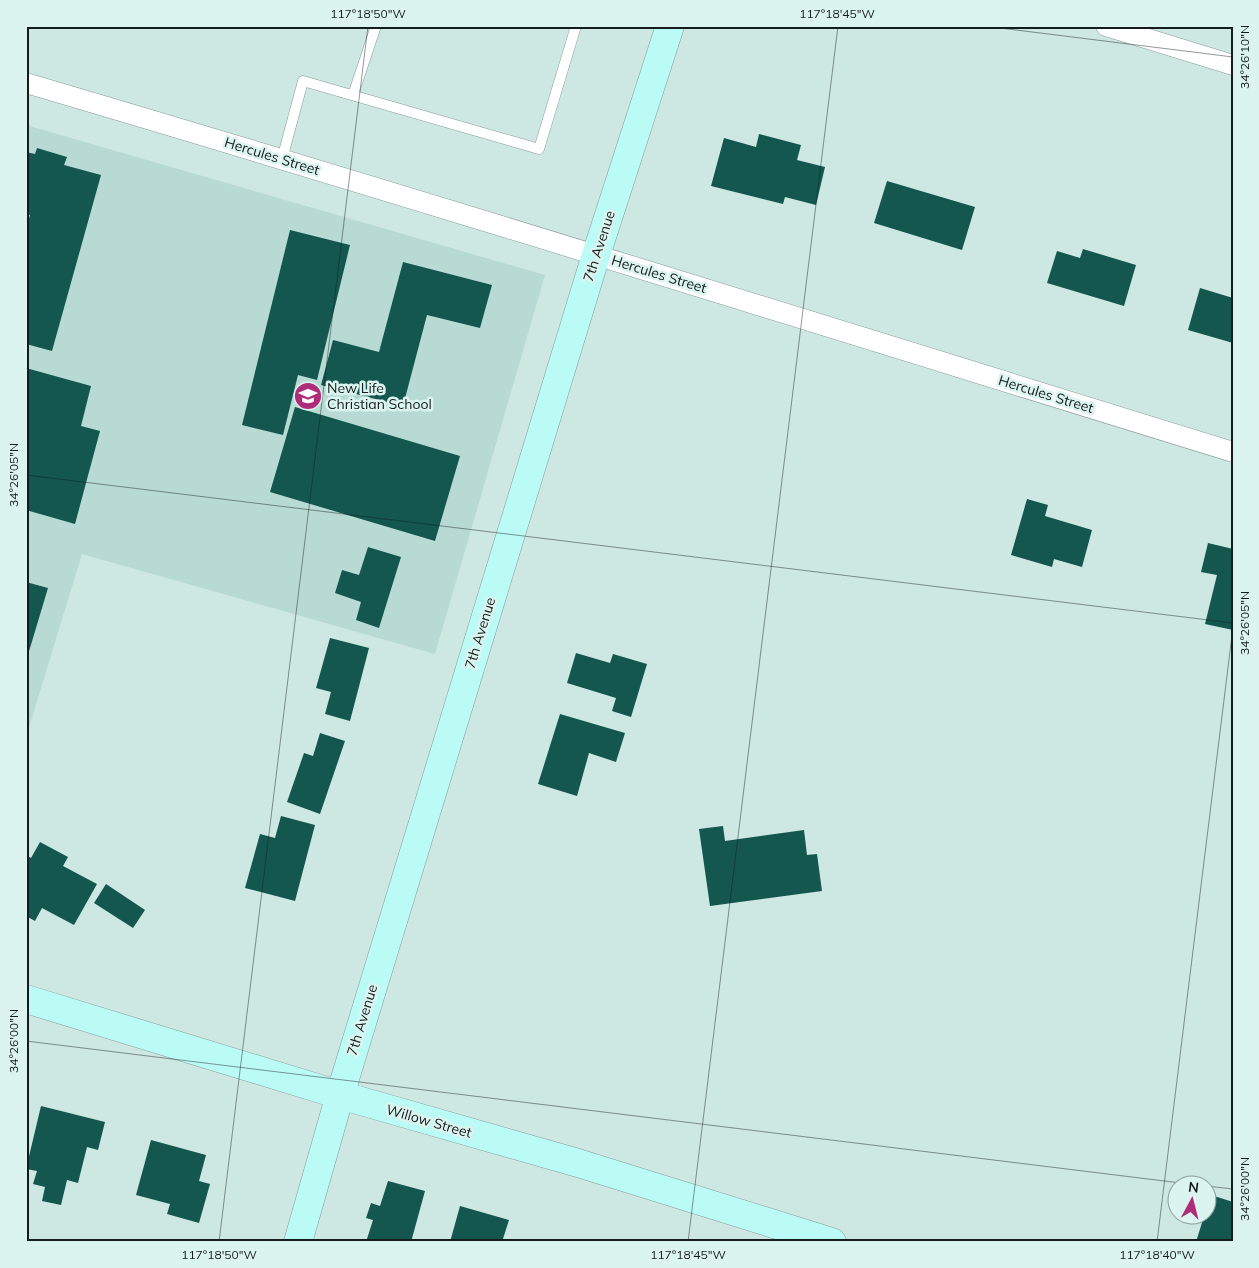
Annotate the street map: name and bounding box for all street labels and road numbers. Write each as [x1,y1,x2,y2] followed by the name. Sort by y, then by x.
[222,133,322,179] street label: Hercules Street
[579,208,619,284] street label: 7th Avenue
[609,251,709,297] street label: Hercules Street
[996,371,1096,417] street label: Hercules Street
[461,595,499,671] street label: 7th Avenue
[343,982,381,1058] street label: 7th Avenue
[384,1100,474,1142] street label: Willow Street

